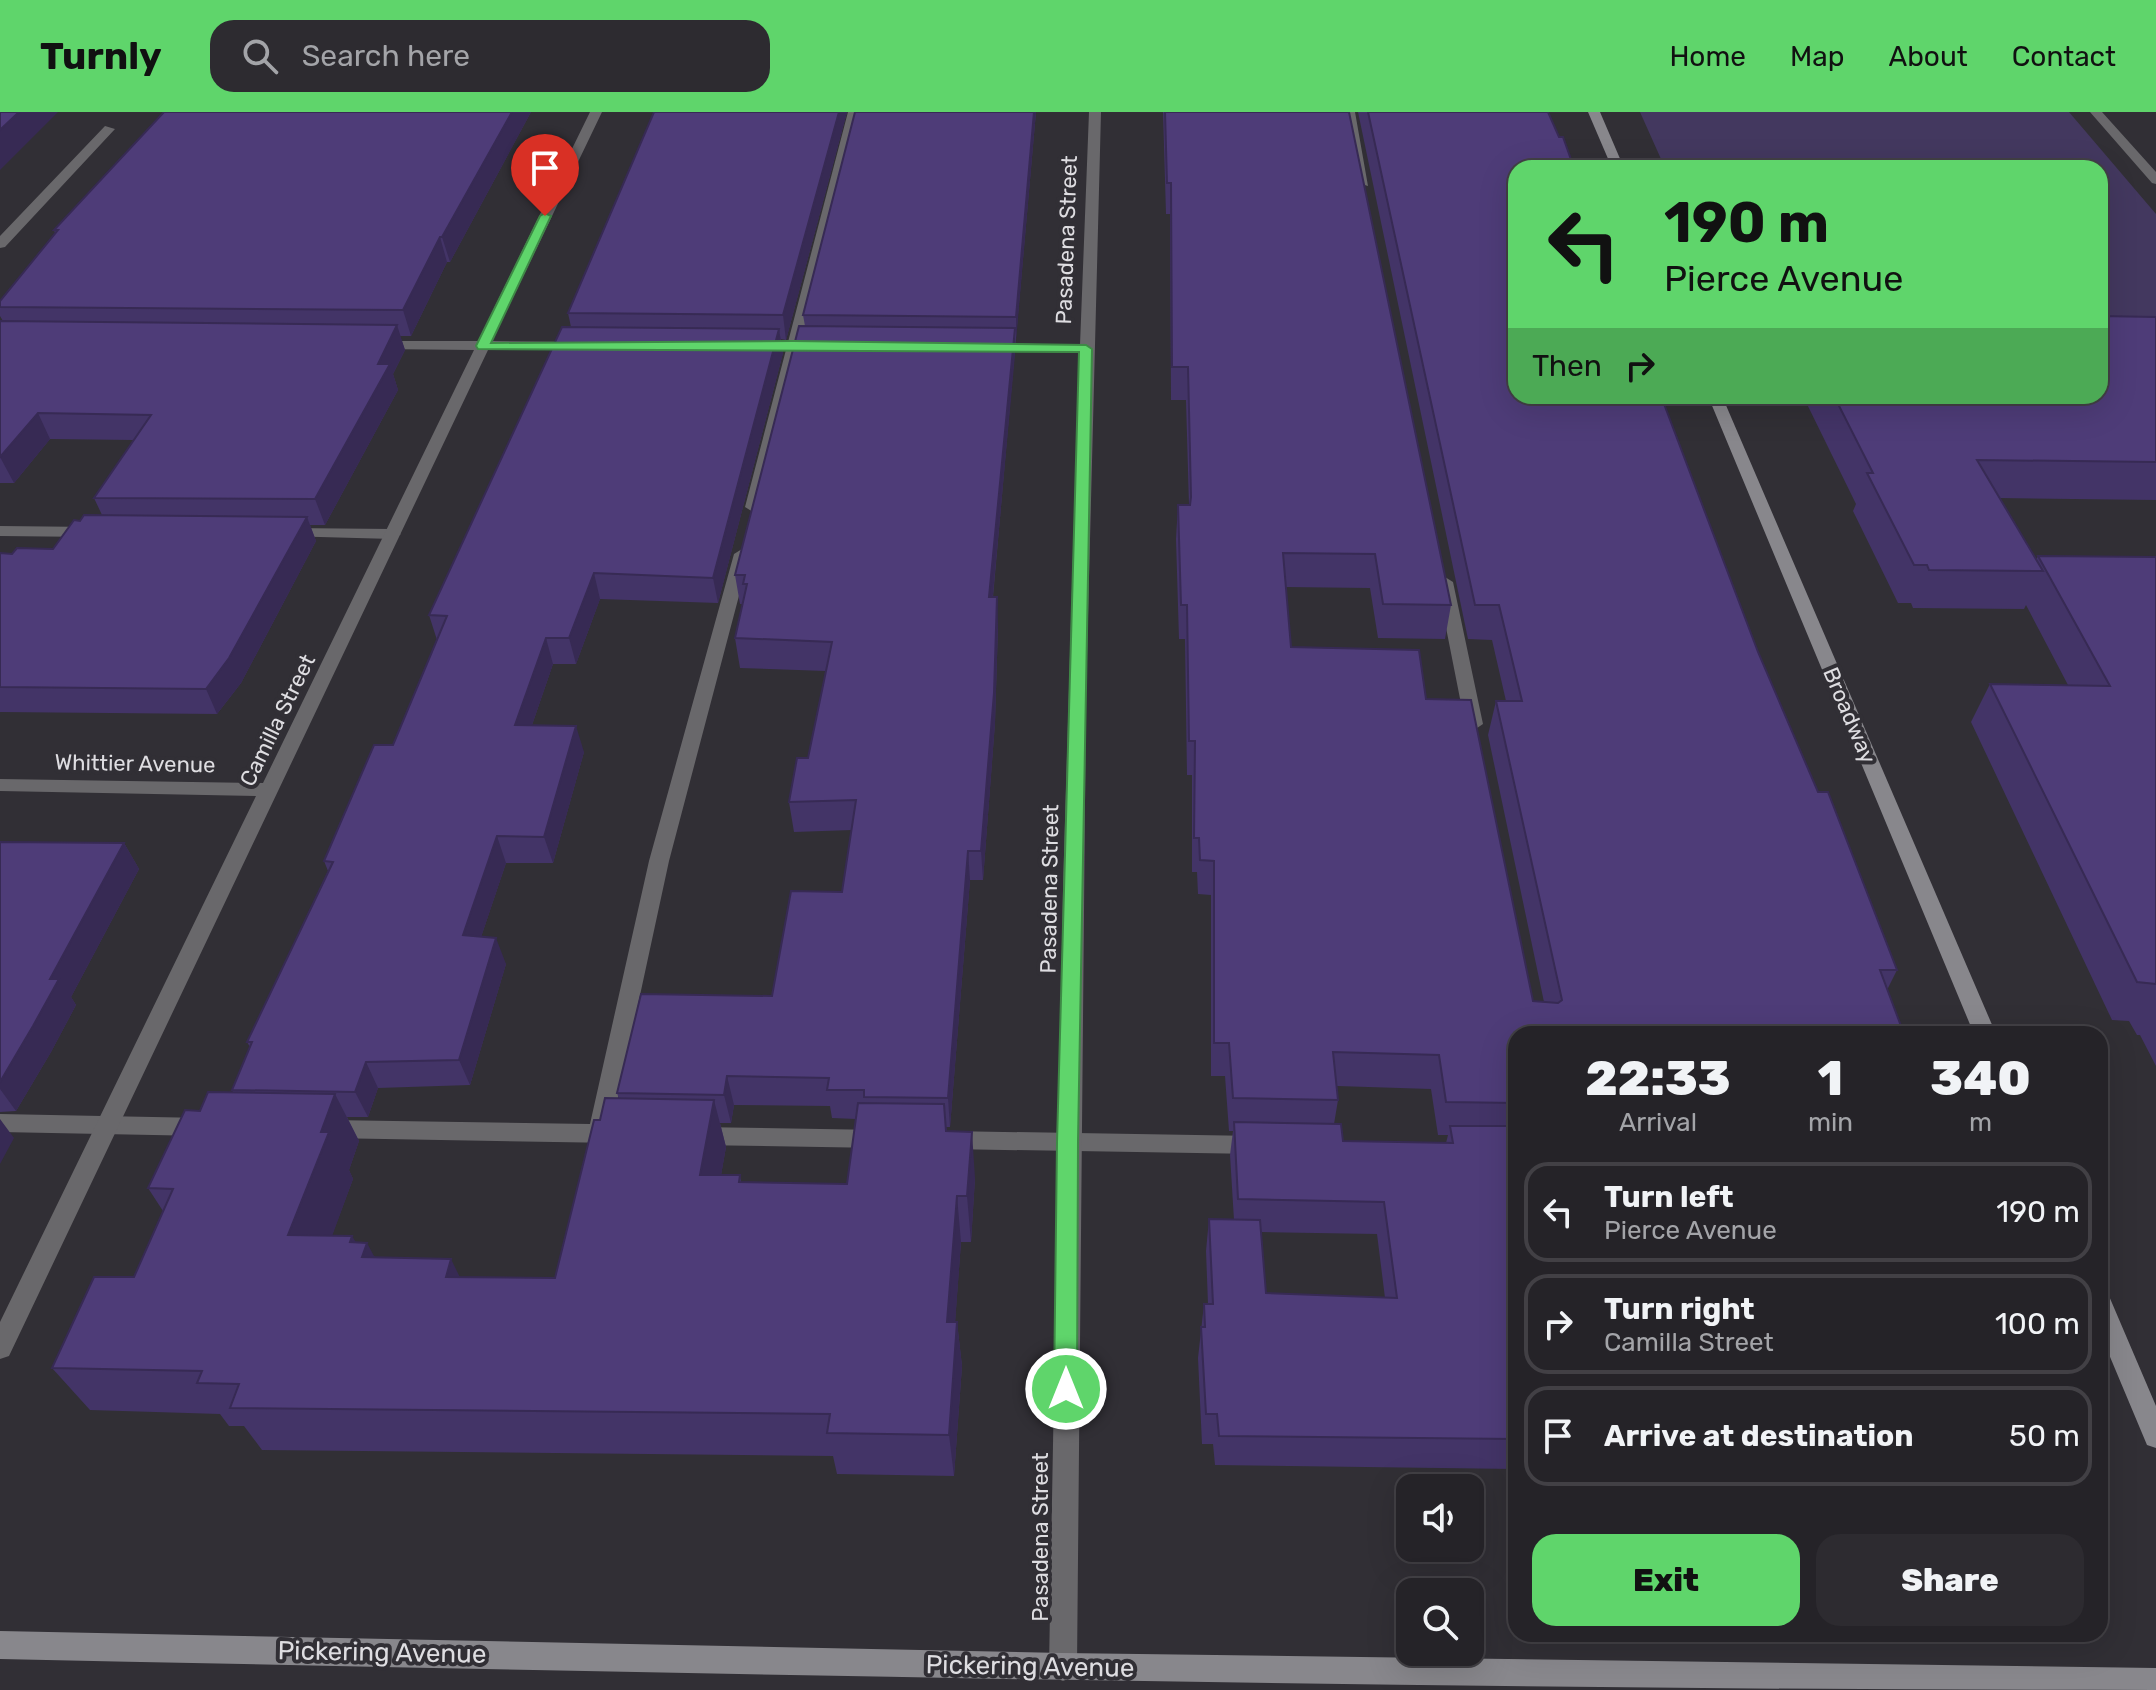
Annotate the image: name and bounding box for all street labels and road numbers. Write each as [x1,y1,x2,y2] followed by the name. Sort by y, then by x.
[1050,155,1083,325] street label: Pasadena Street
[234,649,321,791] street label: Camilla Street
[1817,663,1882,767] street label: Broadway
[54,749,216,778] street label: Whittier Avenue
[1035,804,1064,974] street label: Pasadena Street
[1027,1452,1054,1622] street label: Pasadena Street
[277,1635,487,1670] street label: Pickering Avenue
[925,1649,1135,1684] street label: Pickering Avenue

